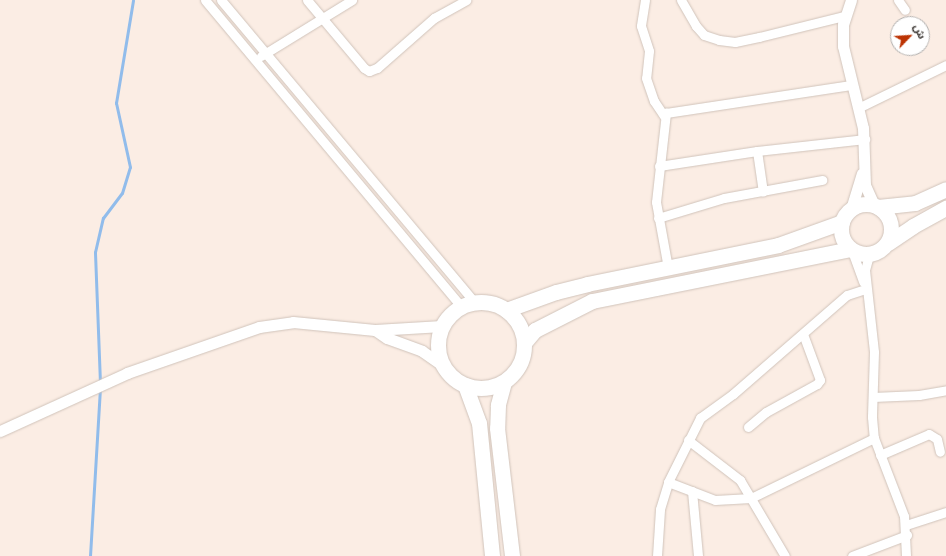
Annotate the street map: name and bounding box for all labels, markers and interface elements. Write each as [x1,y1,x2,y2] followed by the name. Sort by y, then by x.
[890,16,930,56] north arrow
[910,22,929,41] text: ش

